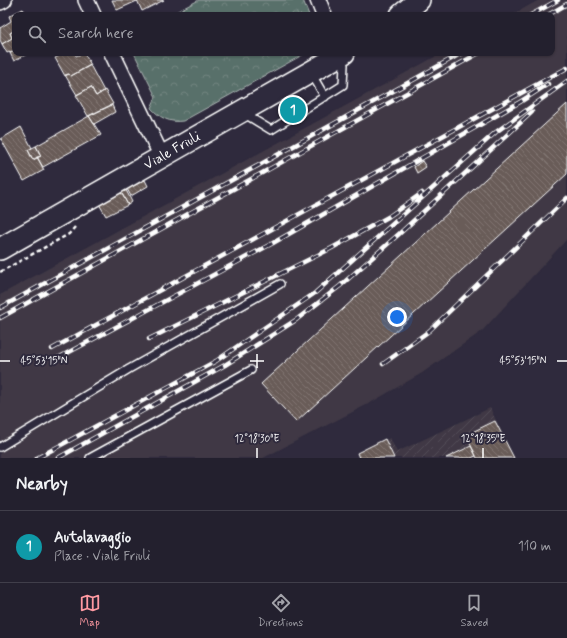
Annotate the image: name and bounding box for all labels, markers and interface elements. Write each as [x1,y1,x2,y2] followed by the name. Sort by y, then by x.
[12,12,555,56] search box
[26,23,48,45] icon: search
[58,24,134,44] text: Search here
[280,95,306,125] pin: 1
[141,128,203,174] street label: Viale Friuli
[387,307,407,327] your location
[21,354,68,368] text: 45°53'15"N
[500,354,547,368] text: 45°53'15"N
[235,432,280,446] text: 12°18'30"E
[461,432,505,446] text: 12°18'35"E
[16,473,68,495] text: Nearby
[54,528,131,548] text: Autolavaggio
[26,538,32,555] text: 1
[518,538,551,555] text: 110 m
[54,548,150,565] text: Place · Viale Friuli
[79,592,101,630] tab: Map
[258,592,303,630] tab: Directions
[461,592,488,630] tab: Saved

